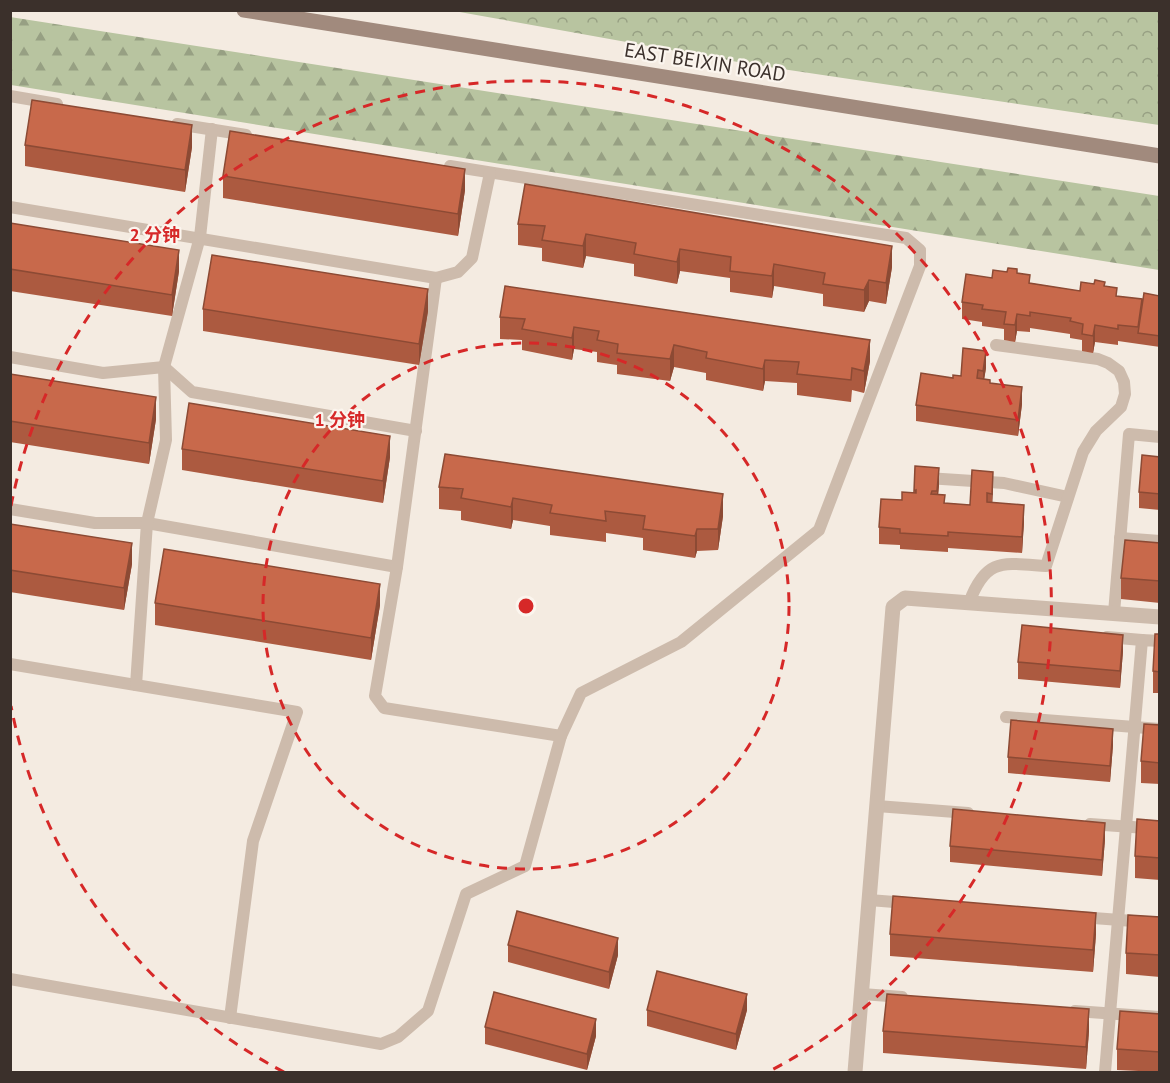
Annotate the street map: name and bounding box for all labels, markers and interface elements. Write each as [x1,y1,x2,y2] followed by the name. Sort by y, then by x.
[623,36,787,88] street label: EAST BEIXIN ROAD
[130,223,180,246] text: 2 分钟
[315,408,365,431] text: 1 分钟
[516,596,536,616] centre of rings

